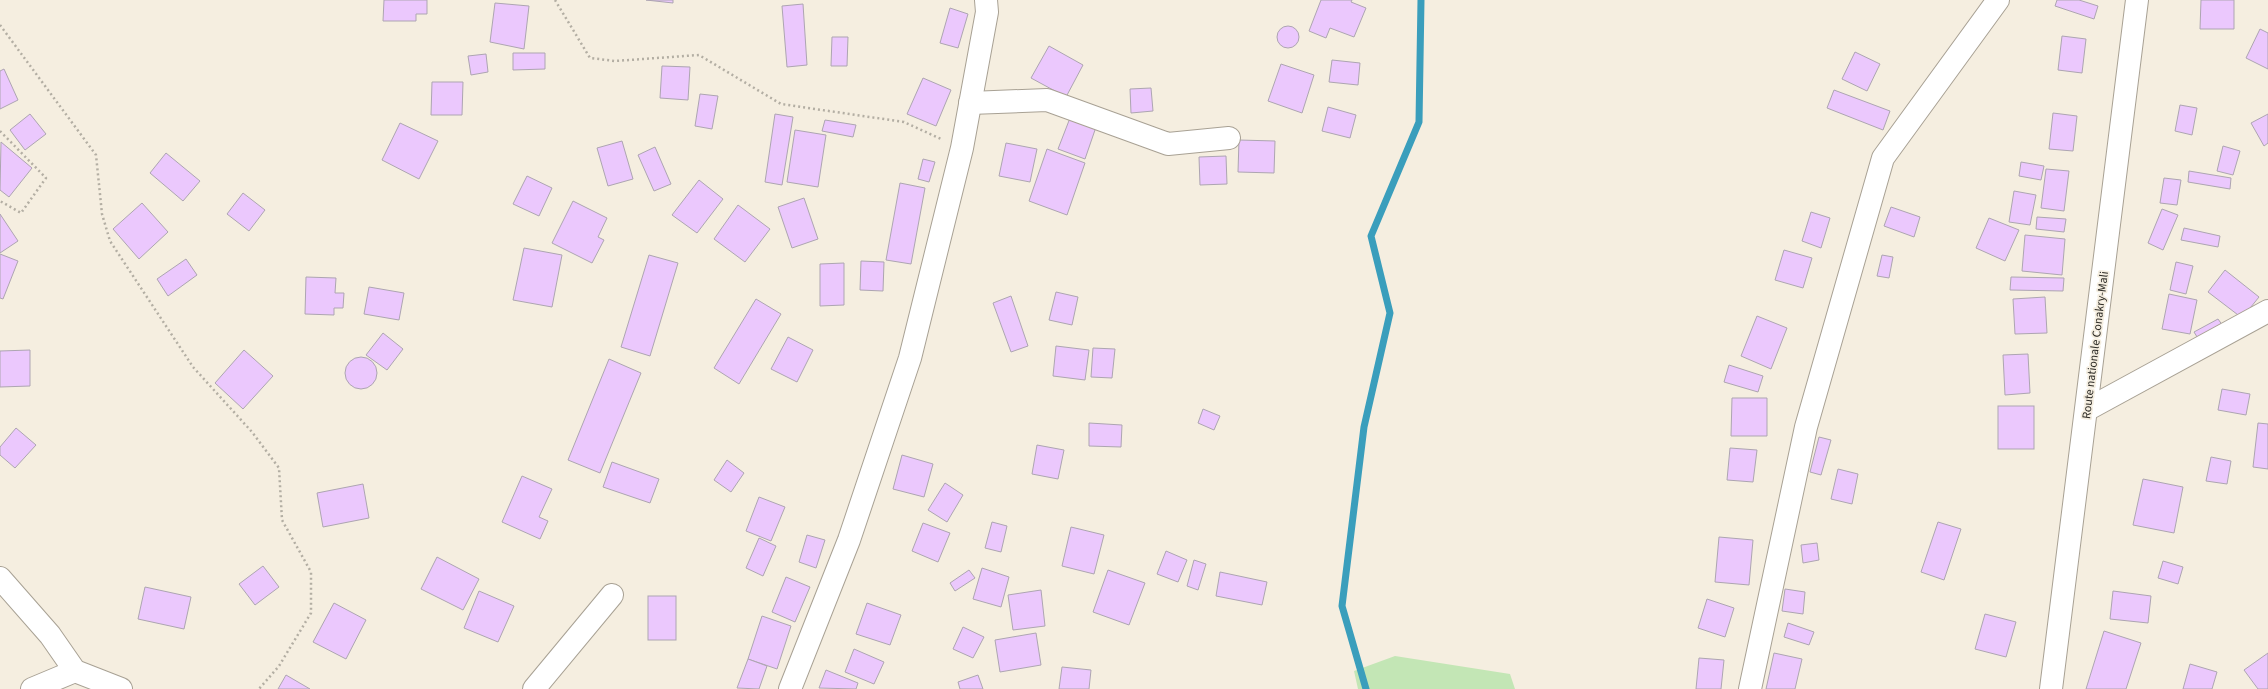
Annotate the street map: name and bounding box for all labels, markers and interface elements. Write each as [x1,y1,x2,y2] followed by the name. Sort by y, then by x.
[2078,270,2113,420] street label: Route nationale Conakry-Mali

